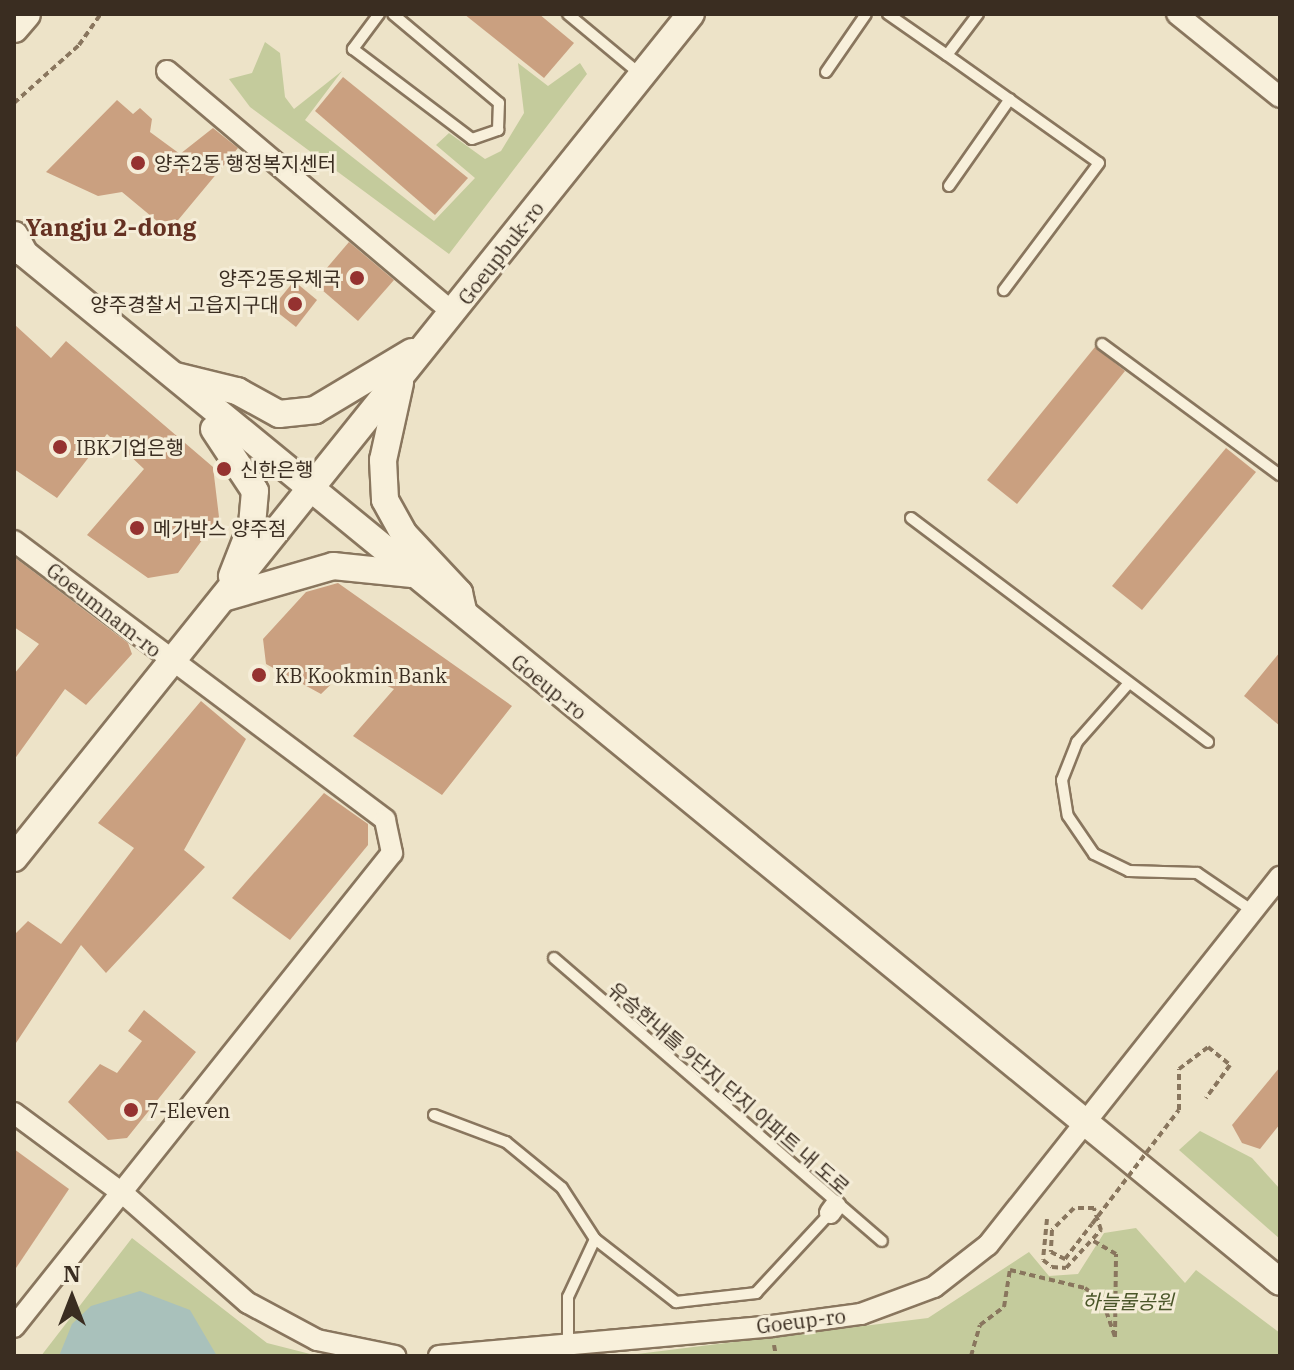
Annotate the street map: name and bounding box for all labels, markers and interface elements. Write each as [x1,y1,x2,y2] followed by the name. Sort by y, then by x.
[154,151,336,175] place label: 양주2동 행정복지센터
[129,154,147,172] marker: 양주2동 행정복지센터
[453,197,549,309] street label: Goeupbuk-ro
[25,214,197,242] district label: Yangju 2-dong
[219,266,341,290] place label: 양주2동우체국
[348,269,366,287] marker: 양주2동우체국
[90,292,279,316] place label: 양주경찰서 고읍지구대
[286,295,304,313] marker: 양주경찰서 고읍지구대
[76,435,184,459] place label: IBK기업은행
[51,438,69,456] marker: IBK기업은행
[240,457,314,481] place label: 신한은행
[215,460,233,478] marker: 신한은행
[153,516,286,540] place label: 메가박스 양주점
[128,519,146,537] marker: 메가박스 양주점
[42,558,166,662] street label: Goeumnam-ro
[507,649,591,725] street label: Goeup-ro
[275,663,447,687] place label: KB Kookmin Bank
[250,666,268,684] marker: KB Kookmin Bank
[604,977,854,1199] street label: 유승한내들 9단지 단지 아파트 내 도로
[147,1098,230,1122] place label: 7-Eleven
[122,1101,140,1119] marker: 7-Eleven
[32,1258,112,1338] north arrow
[63,1259,81,1288] text: N
[1082,1289,1174,1313] park label: 하늘물공원
[755,1304,847,1338] street label: Goeup-ro

